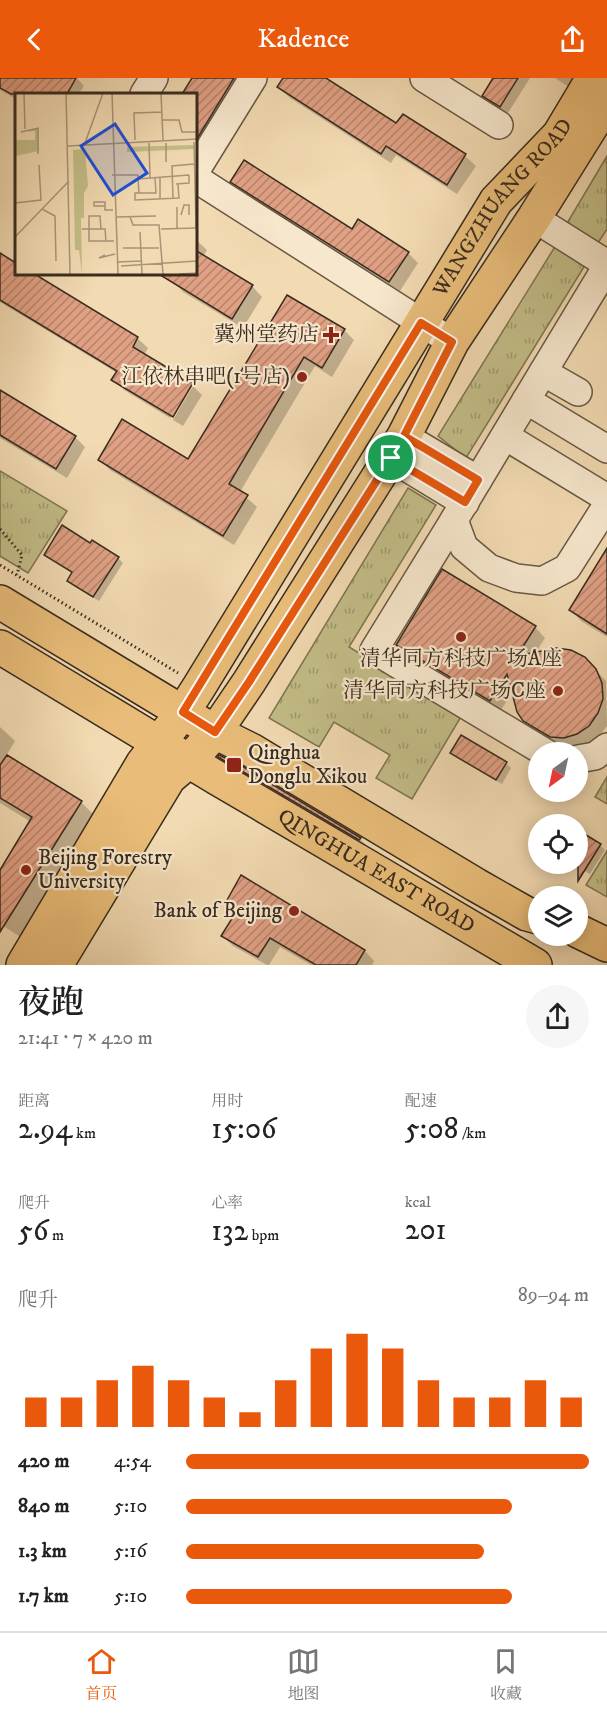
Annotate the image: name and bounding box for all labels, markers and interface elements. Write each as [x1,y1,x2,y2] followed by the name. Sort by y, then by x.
[258,22,349,56] text: Kadence
[18,23,51,56] icon: back
[556,23,589,56] icon: share
[15,93,196,274] inset map
[427,114,579,302] street label: WANGZHUANG ROAD
[214,322,319,348] place label: 冀州堂药店
[324,328,338,342] marker: 冀州堂药店
[121,364,290,390] place label: 江依林串吧(1号店)
[295,370,309,384] marker: 江依林串吧(1号店)
[365,432,416,483] pin
[374,441,407,474] icon: arrive
[454,630,468,644] marker: 清华同方科技广场A座
[360,646,562,672] place label: 清华同方科技广场A座
[343,678,546,704] place label: 清华同方科技广场C座
[551,684,565,698] marker: 清华同方科技广场C座
[248,740,367,790] place label: Qinghua Donglu Xikou
[528,742,588,802] north arrow
[528,742,588,946] map controls
[225,756,243,774] marker: Qinghua Donglu Xikou
[273,803,479,940] street label: QINGHUA EAST ROAD
[528,814,588,874] button: locate
[38,845,173,895] place label: Beijing Forestry University
[19,863,33,877] marker: Beijing Forestry University
[528,886,588,946] button: layers
[154,898,283,924] place label: Bank of Beijing
[287,904,301,918] marker: Bank of Beijing
[18,983,84,1024] text: 夜跑
[526,985,589,1048] button: share
[18,1026,153,1051] text: 21:41 · 7 × 420 m
[18,1091,50,1111] text: 距离
[211,1091,243,1111] text: 用时
[405,1091,437,1111] text: 配速
[18,1111,73,1148] text: 2.94
[211,1111,277,1148] text: 15:06
[405,1111,459,1148] text: 5:08
[73,1123,96,1143] text: km
[459,1123,486,1143] text: /km
[405,1192,431,1212] text: kcal
[18,1193,50,1213] text: 爬升
[211,1193,243,1213] text: 心率
[405,1212,446,1249] text: 201
[18,1213,49,1250] text: 56
[211,1213,248,1250] text: 132
[49,1225,64,1245] text: m
[248,1225,279,1245] text: bpm
[518,1283,589,1308] text: 89–94 m
[18,1288,58,1313] text: 爬升
[18,1449,69,1474] text: 420 m
[114,1449,151,1474] text: 4:54
[18,1494,70,1519] text: 840 m
[114,1494,147,1519] text: 5:10
[18,1539,67,1564] text: 1.3 km
[114,1539,147,1564] text: 5:16
[18,1584,69,1609] text: 1.7 km
[114,1584,147,1609] text: 5:10
[85,1645,118,1704] tab: 首页
[287,1645,320,1704] tab: 地图
[489,1645,522,1704] tab: 收藏

